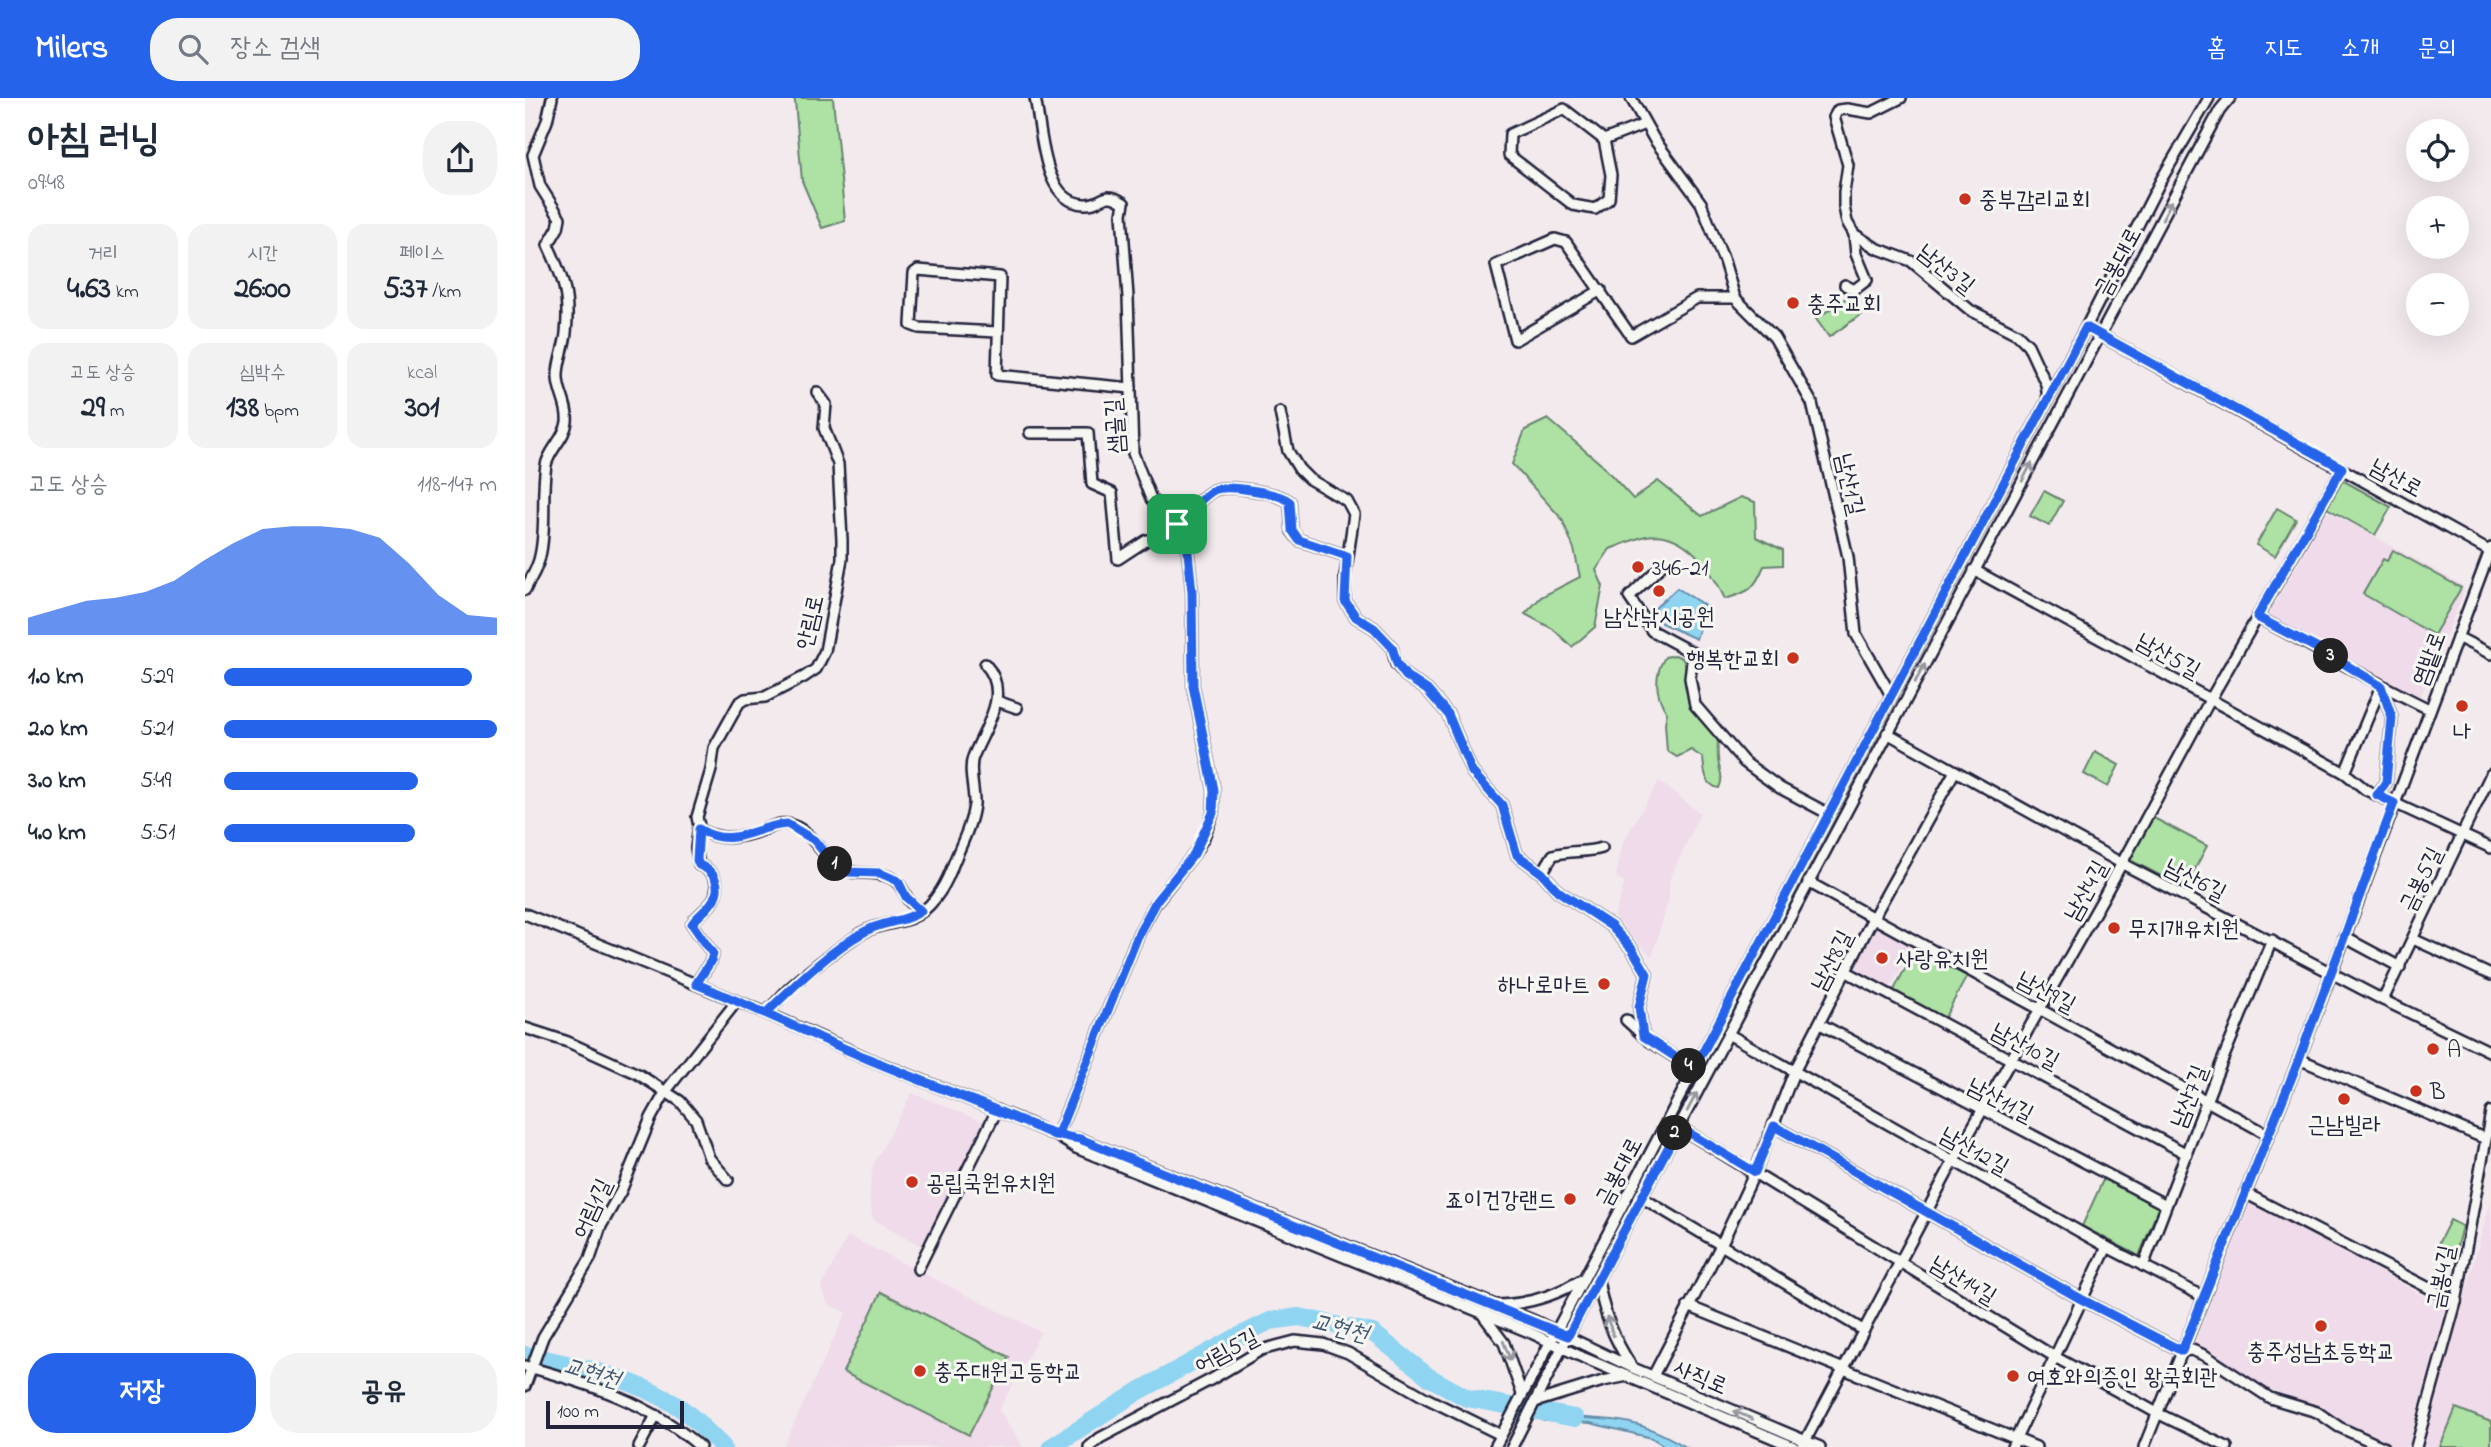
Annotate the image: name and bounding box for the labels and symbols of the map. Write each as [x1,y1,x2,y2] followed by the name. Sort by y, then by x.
[1979,185,2090,218] place label: 중부감리교회
[1957,191,1973,207] marker: 중부감리교회
[2160,200,2174,221] one-way arrow
[2087,222,2151,303] street label: 금봉대로
[1910,237,1981,303] street label: 남산3길
[1807,289,1881,322] place label: 충주교회
[1785,295,1801,311] marker: 충주교회
[1098,397,1135,455] street label: 샘골길
[1825,450,1872,519] street label: 남산1길
[2364,451,2428,507] street label: 남산로
[2021,462,2034,483] one-way arrow
[1147,494,1207,554] pin
[1652,553,1708,586] place label: 346-21
[1630,559,1646,575] marker: 346-21
[1651,583,1667,599] marker: 남산낚시공원
[789,592,834,653] street label: 안림로
[1603,602,1715,635] place label: 남산낚시공원
[2130,626,2206,688] street label: 남산5길
[2405,627,2456,691] street label: 염밭로
[2313,638,2349,674] pin: 3
[1686,644,1779,677] place label: 행복한교회
[1785,650,1801,666] marker: 행복한교회
[1913,663,1927,683] one-way arrow
[2454,698,2470,714] marker: 나
[2453,717,2471,750] place label: 나
[2392,842,2452,918] street label: 금봉5길
[817,846,853,882] pin: 1
[2158,852,2232,911] street label: 남산6길
[2057,855,2117,928] street label: 남산4길
[2128,914,2239,947] place label: 무지개유치원
[2106,920,2122,936] marker: 무지개유치원
[1804,925,1862,997] street label: 남산8길
[1896,944,1989,977] place label: 사랑유치원
[1874,950,1890,966] marker: 사랑유치원
[2011,964,2081,1022] street label: 남산9길
[1497,970,1590,1003] place label: 하나로마트
[1596,976,1612,992] marker: 하나로마트
[1985,1016,2065,1079] street label: 남산10길
[2447,1035,2461,1068] place label: A
[2425,1041,2441,1057] marker: A
[1671,1048,1707,1084] pin: 4
[2163,1061,2217,1133] street label: 남산7길
[1961,1071,2039,1132] street label: 남산11길
[2429,1077,2445,1110] place label: B
[2408,1083,2424,1099] marker: B
[2336,1091,2352,1107] marker: 근남빌라
[1685,1093,1699,1113] one-way arrow
[2307,1110,2381,1143] place label: 근남빌라
[1657,1116,1693,1150] pin: 2
[1933,1120,2014,1185] street label: 남산12길
[1588,1132,1652,1213] street label: 금봉대로
[926,1168,1056,1201] place label: 공립국원유치원
[565,1174,621,1245] street label: 어림1길
[904,1174,920,1190] marker: 공립국원유치원
[1445,1185,1556,1218] place label: 죠이건강랜드
[1562,1191,1578,1207] marker: 죠이건강랜드
[2420,1242,2465,1313] street label: 금봉4길
[1923,1248,2002,1314] street label: 남산14길
[1307,1305,1374,1354] water label: 교현천
[1603,1316,1615,1338] one-way arrow
[2313,1318,2329,1334] marker: 충주성남초등학교
[1189,1322,1265,1383] street label: 어림5길
[2247,1337,2395,1370] place label: 충주성남초등학교
[1501,1340,1514,1362] one-way arrow
[559,1350,627,1400] water label: 교현천
[1668,1352,1732,1404] street label: 사직로
[934,1357,1082,1390] place label: 충주대원고등학교
[2027,1362,2218,1395] place label: 여호와의증인 왕국회관
[912,1363,928,1379] marker: 충주대원고등학교
[2005,1368,2021,1384] marker: 여호와의증인 왕국회관
[546,1398,684,1430] scale bar
[1732,1407,1754,1420] one-way arrow

